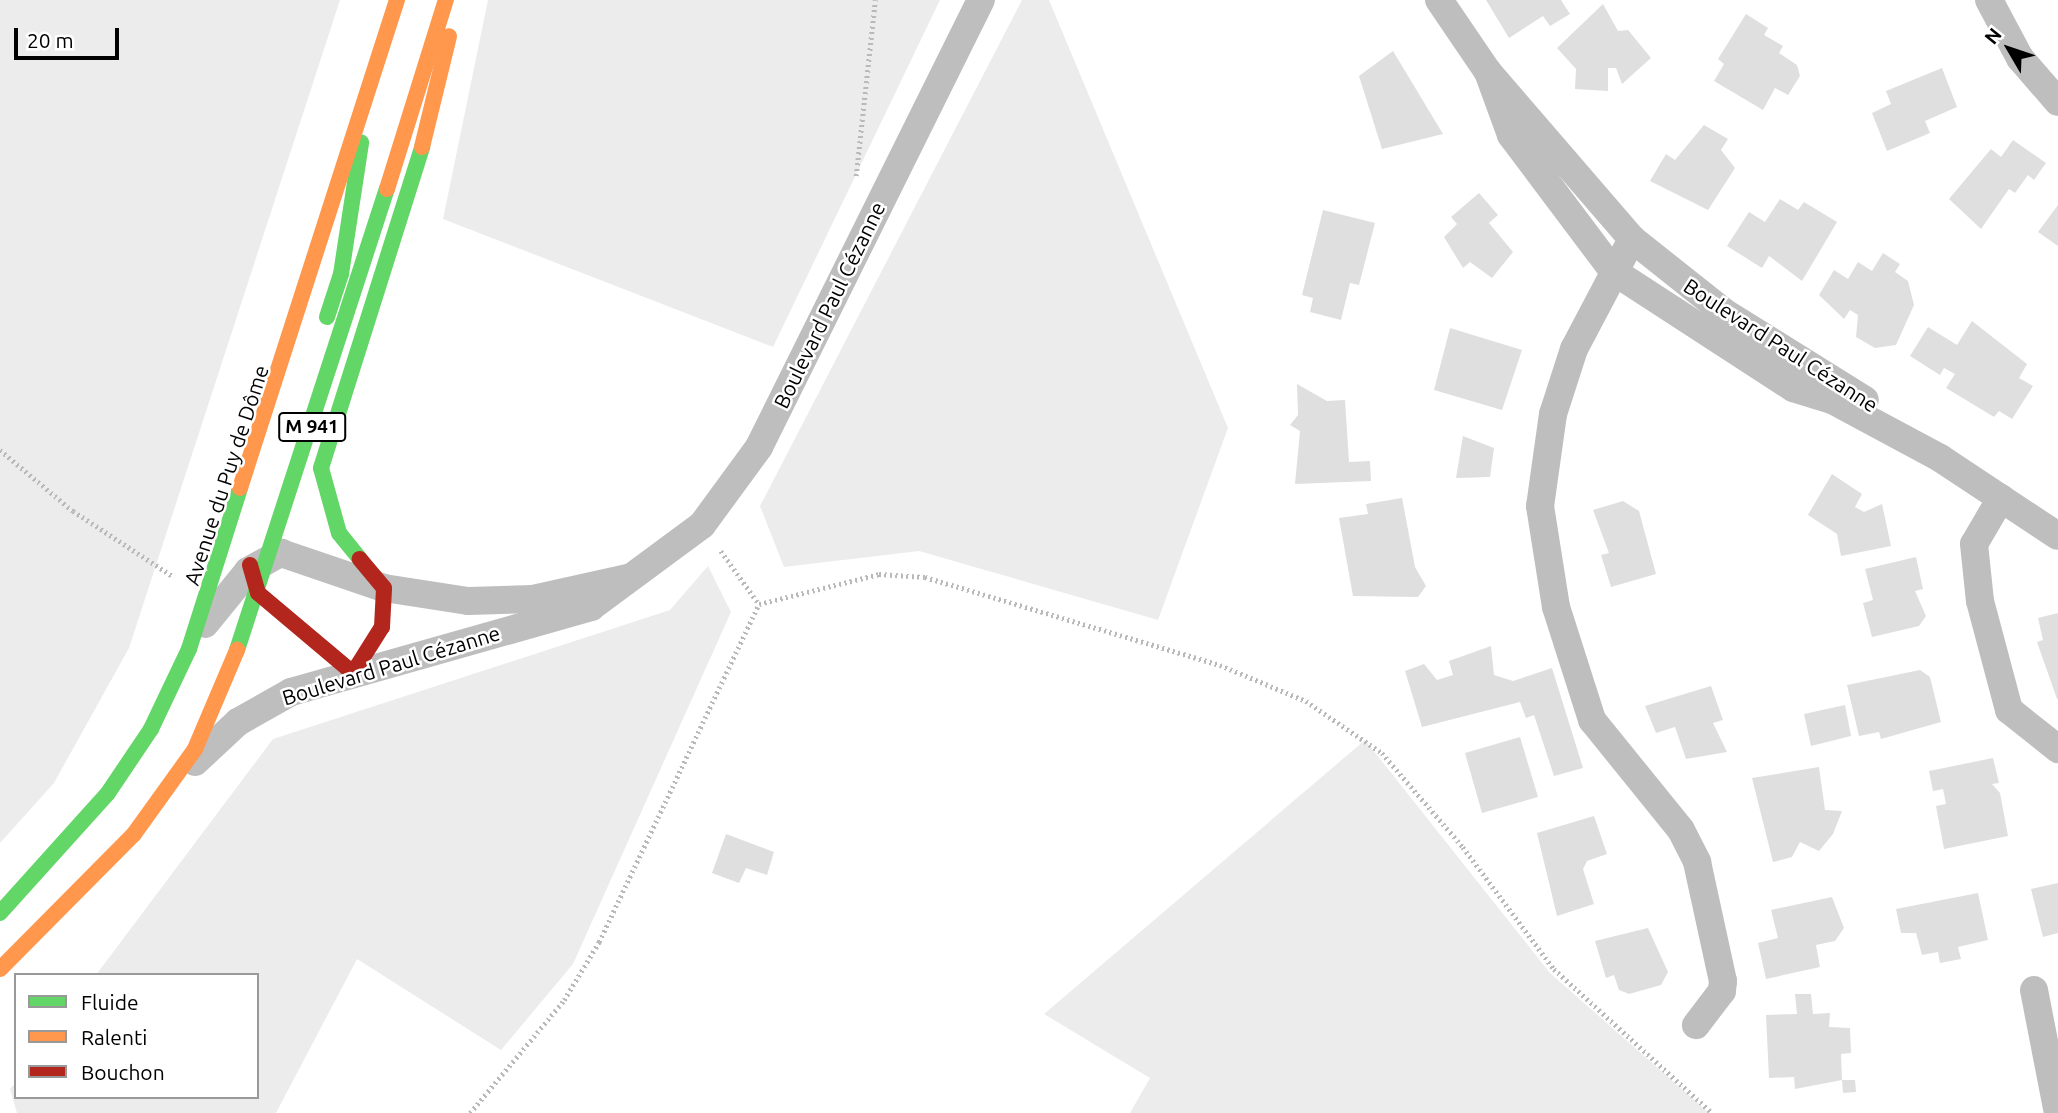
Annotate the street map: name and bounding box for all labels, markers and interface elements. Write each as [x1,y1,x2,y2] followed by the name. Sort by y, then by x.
[18,14,122,58] scale bar
[1974,14,2044,84] north arrow
[1980,23,2006,48] text: N
[27,28,74,52] text: 20 m
[768,198,890,412] street label: Boulevard Paul Cézanne
[1679,273,1883,417] street label: Boulevard Paul Cézanne
[179,362,273,588] street label: Avenue du Puy de Dôme
[277,412,347,442] road number: M 941
[279,620,503,710] street label: Boulevard Paul Cézanne
[14,973,259,1099] legend
[81,990,139,1014] text: Fluide
[81,1025,147,1049] text: Ralenti
[81,1060,165,1084] text: Bouchon

